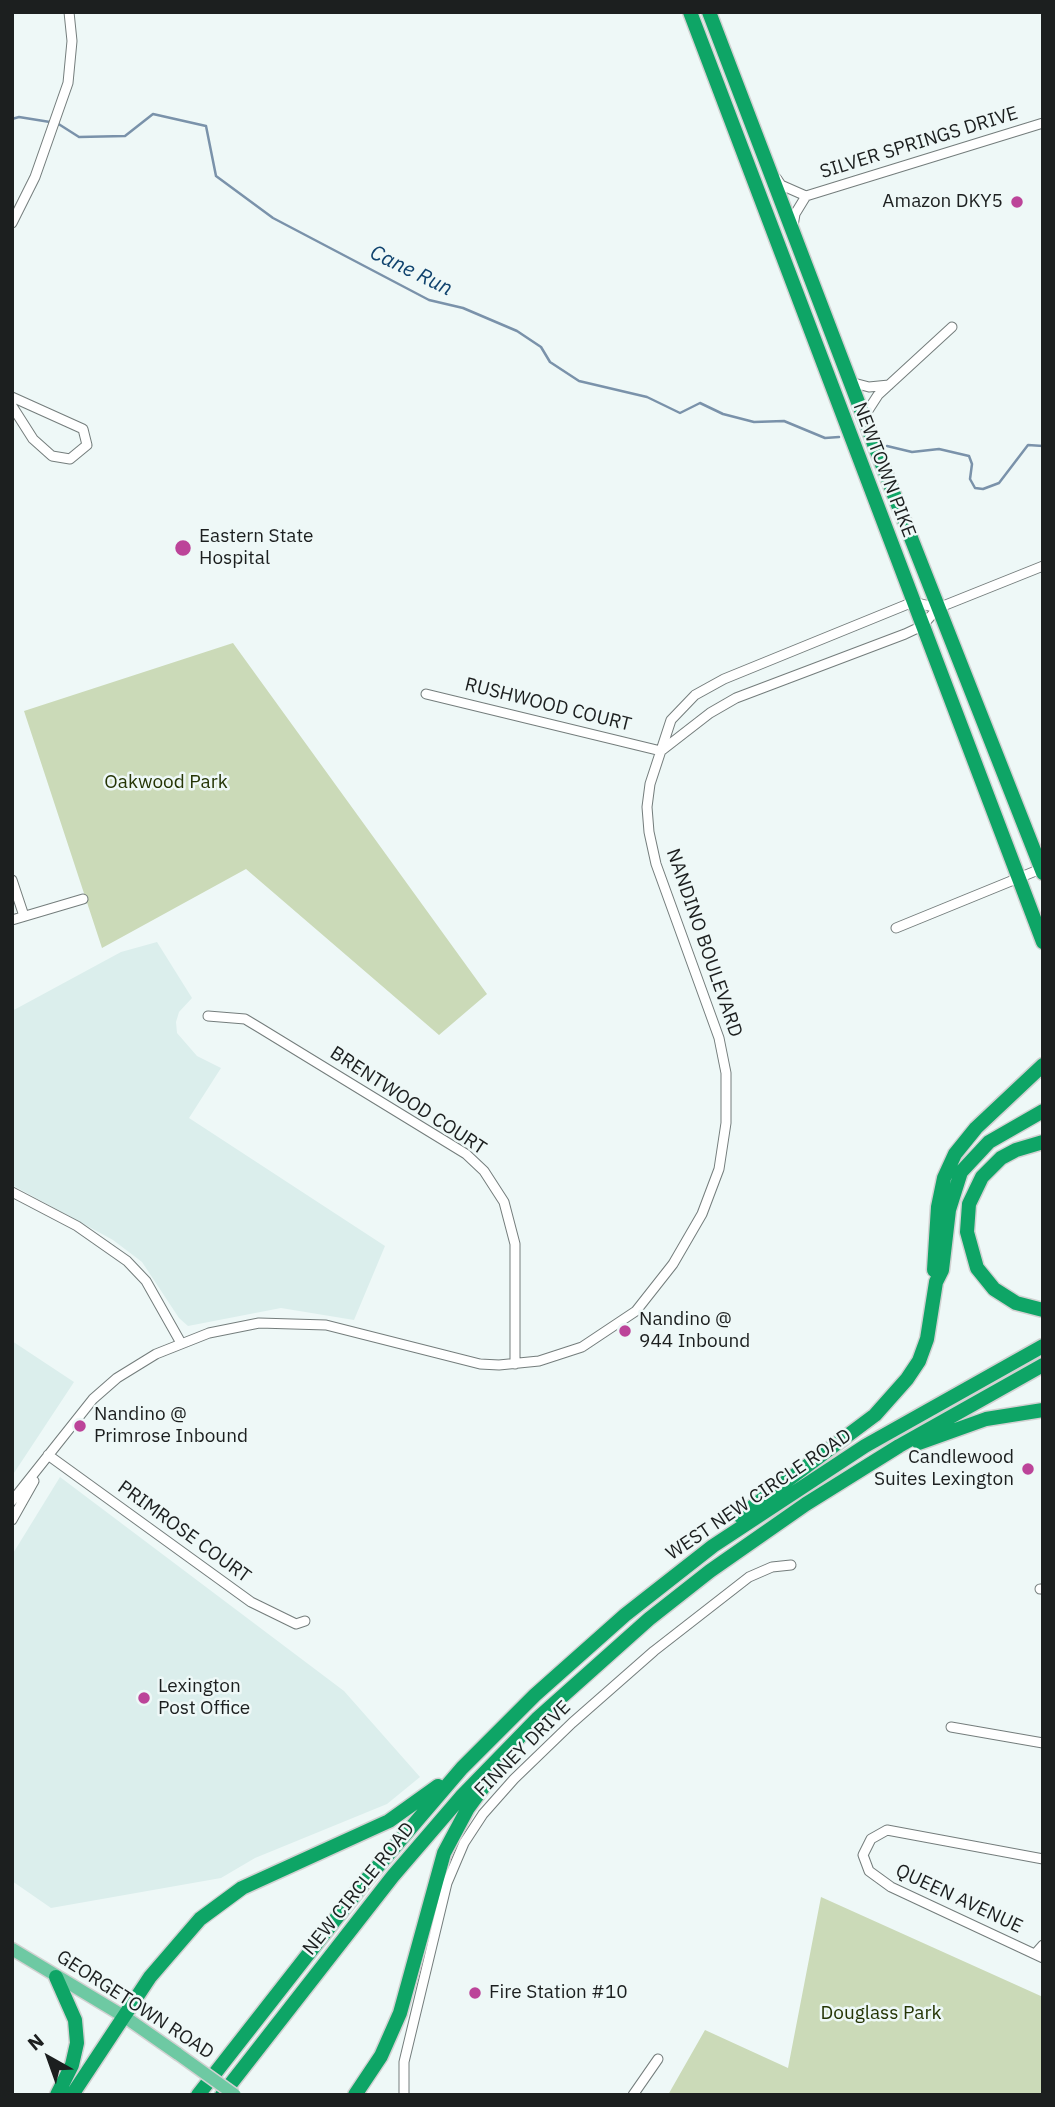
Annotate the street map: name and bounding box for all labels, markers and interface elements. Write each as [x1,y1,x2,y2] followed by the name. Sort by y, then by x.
[817,102,1021,184] street label: SILVER SPRINGS DRIVE
[882,191,1003,213] place label: Amazon DKY5
[1009,194,1025,210] marker: Amazon DKY5
[366,240,456,302] water label: Cane Run
[848,399,920,541] street label: NEWTOWN PIKE
[199,526,313,570] place label: Eastern State Hospital
[173,538,193,558] marker: Eastern State Hospital
[462,673,634,737] street label: RUSHWOOD COURT
[104,772,228,794] park label: Oakwood Park
[661,846,747,1040] street label: NANDINO BOULEVARD
[326,1042,490,1160] street label: BRENTWOOD COURT
[639,1309,750,1353] place label: Nandino @ 944 Inbound
[617,1323,633,1339] marker: Nandino @ 944 Inbound
[94,1404,248,1448] place label: Nandino @ Primrose Inbound
[72,1418,88,1434] marker: Nandino @ Primrose Inbound
[662,1424,856,1566] street label: WEST NEW CIRCLE ROAD
[874,1447,1014,1491] place label: Candlewood Suites Lexington
[1020,1461,1036,1477] marker: Candlewood Suites Lexington
[113,1476,255,1588] street label: PRIMROSE COURT
[158,1676,250,1720] place label: Lexington Post Office
[136,1690,152,1706] marker: Lexington Post Office
[470,1696,576,1802] street label: FINNEY DRIVE
[298,1818,420,1960] street label: NEW CIRCLE ROAD
[892,1860,1026,1938] street label: QUEEN AVENUE
[52,1946,218,2064] street label: GEORGETOWN ROAD
[489,1982,628,2004] place label: Fire Station #10
[467,1985,483,2001] marker: Fire Station #10
[821,2003,941,2025] park label: Douglass Park
[14,2023,84,2093] north arrow
[23,2028,48,2056] text: N

